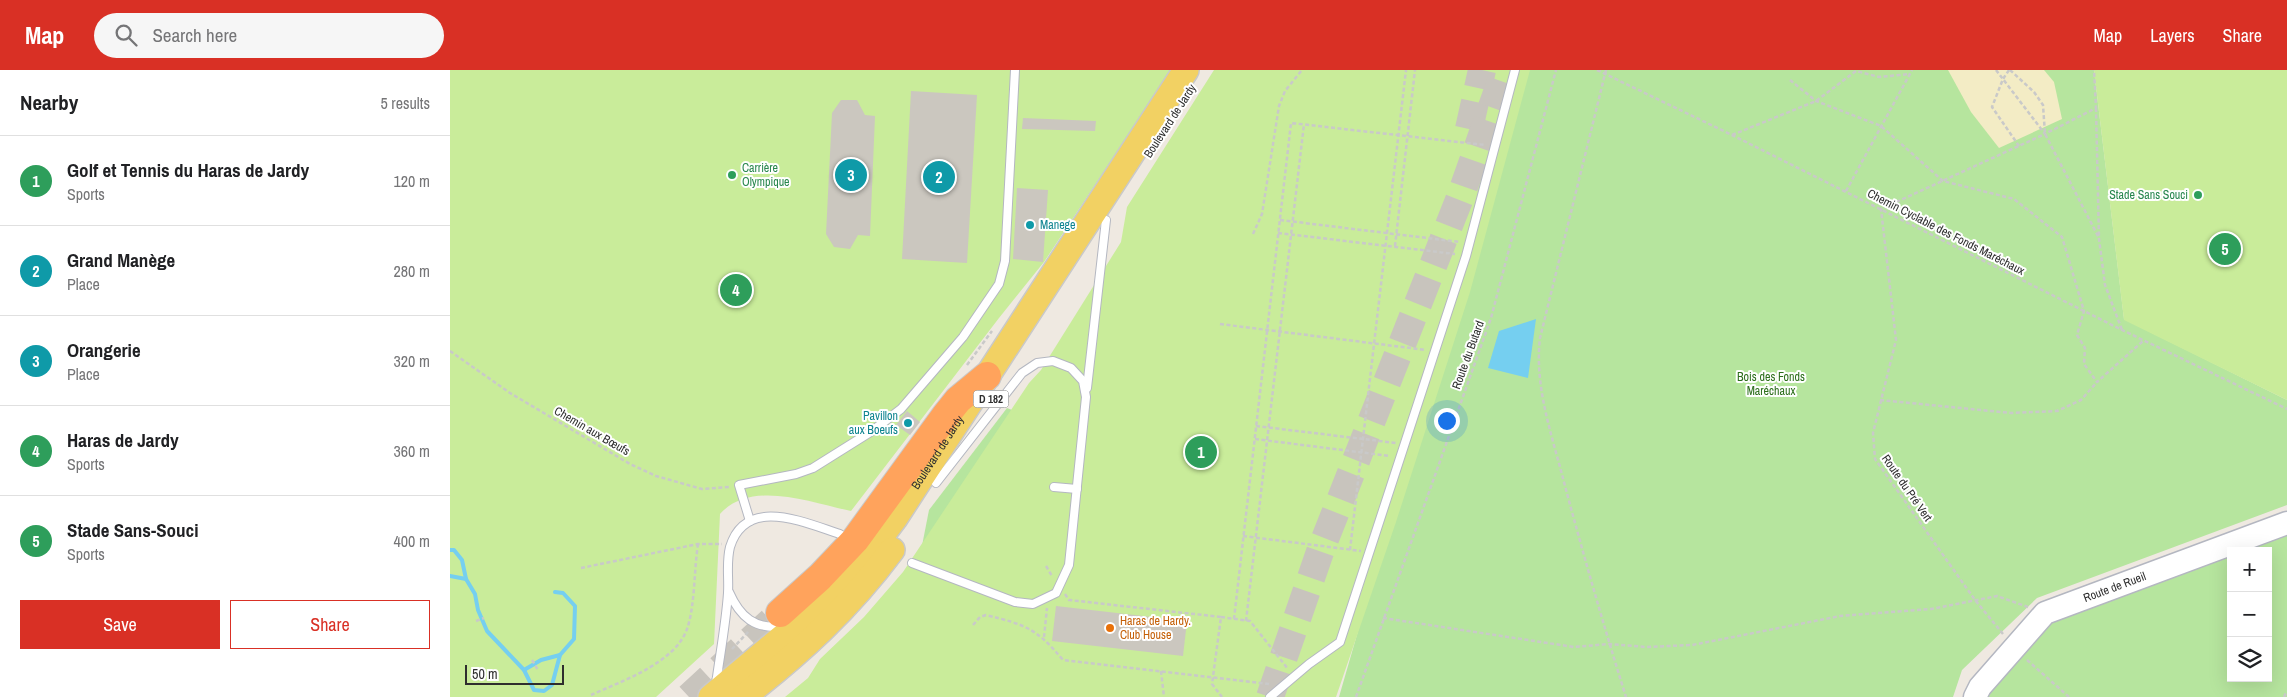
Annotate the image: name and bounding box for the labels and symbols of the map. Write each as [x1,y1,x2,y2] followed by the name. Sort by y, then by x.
[1140,81,1200,161] street label: Boulevard de Jardy
[835,156,867,194] pin: 3
[923,158,955,196] pin: 2
[742,160,790,190] place label: Carrière Olympique
[726,169,738,181] marker: Carrière Olympique
[1865,185,2027,279] street label: Chemin Cyclable des Fonds Maréchaux
[2109,187,2188,203] place label: Stade Sans Souci
[2192,189,2204,201] marker: Stade Sans Souci
[1040,217,1076,233] place label: Manege
[1024,219,1036,231] marker: Manege
[2209,230,2241,268] pin: 5
[720,271,752,309] pin: 4
[1448,319,1488,391] street label: Route du Butard
[1737,369,1805,399] park label: Bois des Fonds Maréchaux
[974,390,1008,408] road number: D 182
[551,403,633,459] street label: Chemin aux Bœufs
[849,408,898,438] place label: Pavillon aux Boeufs
[1434,408,1460,434] your location
[908,412,967,492] street label: Boulevard de Jardy
[902,417,914,429] marker: Pavillon aux Boeufs
[1185,433,1217,471] pin: 1
[1878,451,1936,525] street label: Route du Pré Vert
[2081,568,2148,606] street label: Route de Rueil
[1120,613,1191,643] place label: Haras de Hardy. Club House
[1104,622,1116,634] marker: Haras de Hardy. Club House
[465,662,564,685] scale bar

